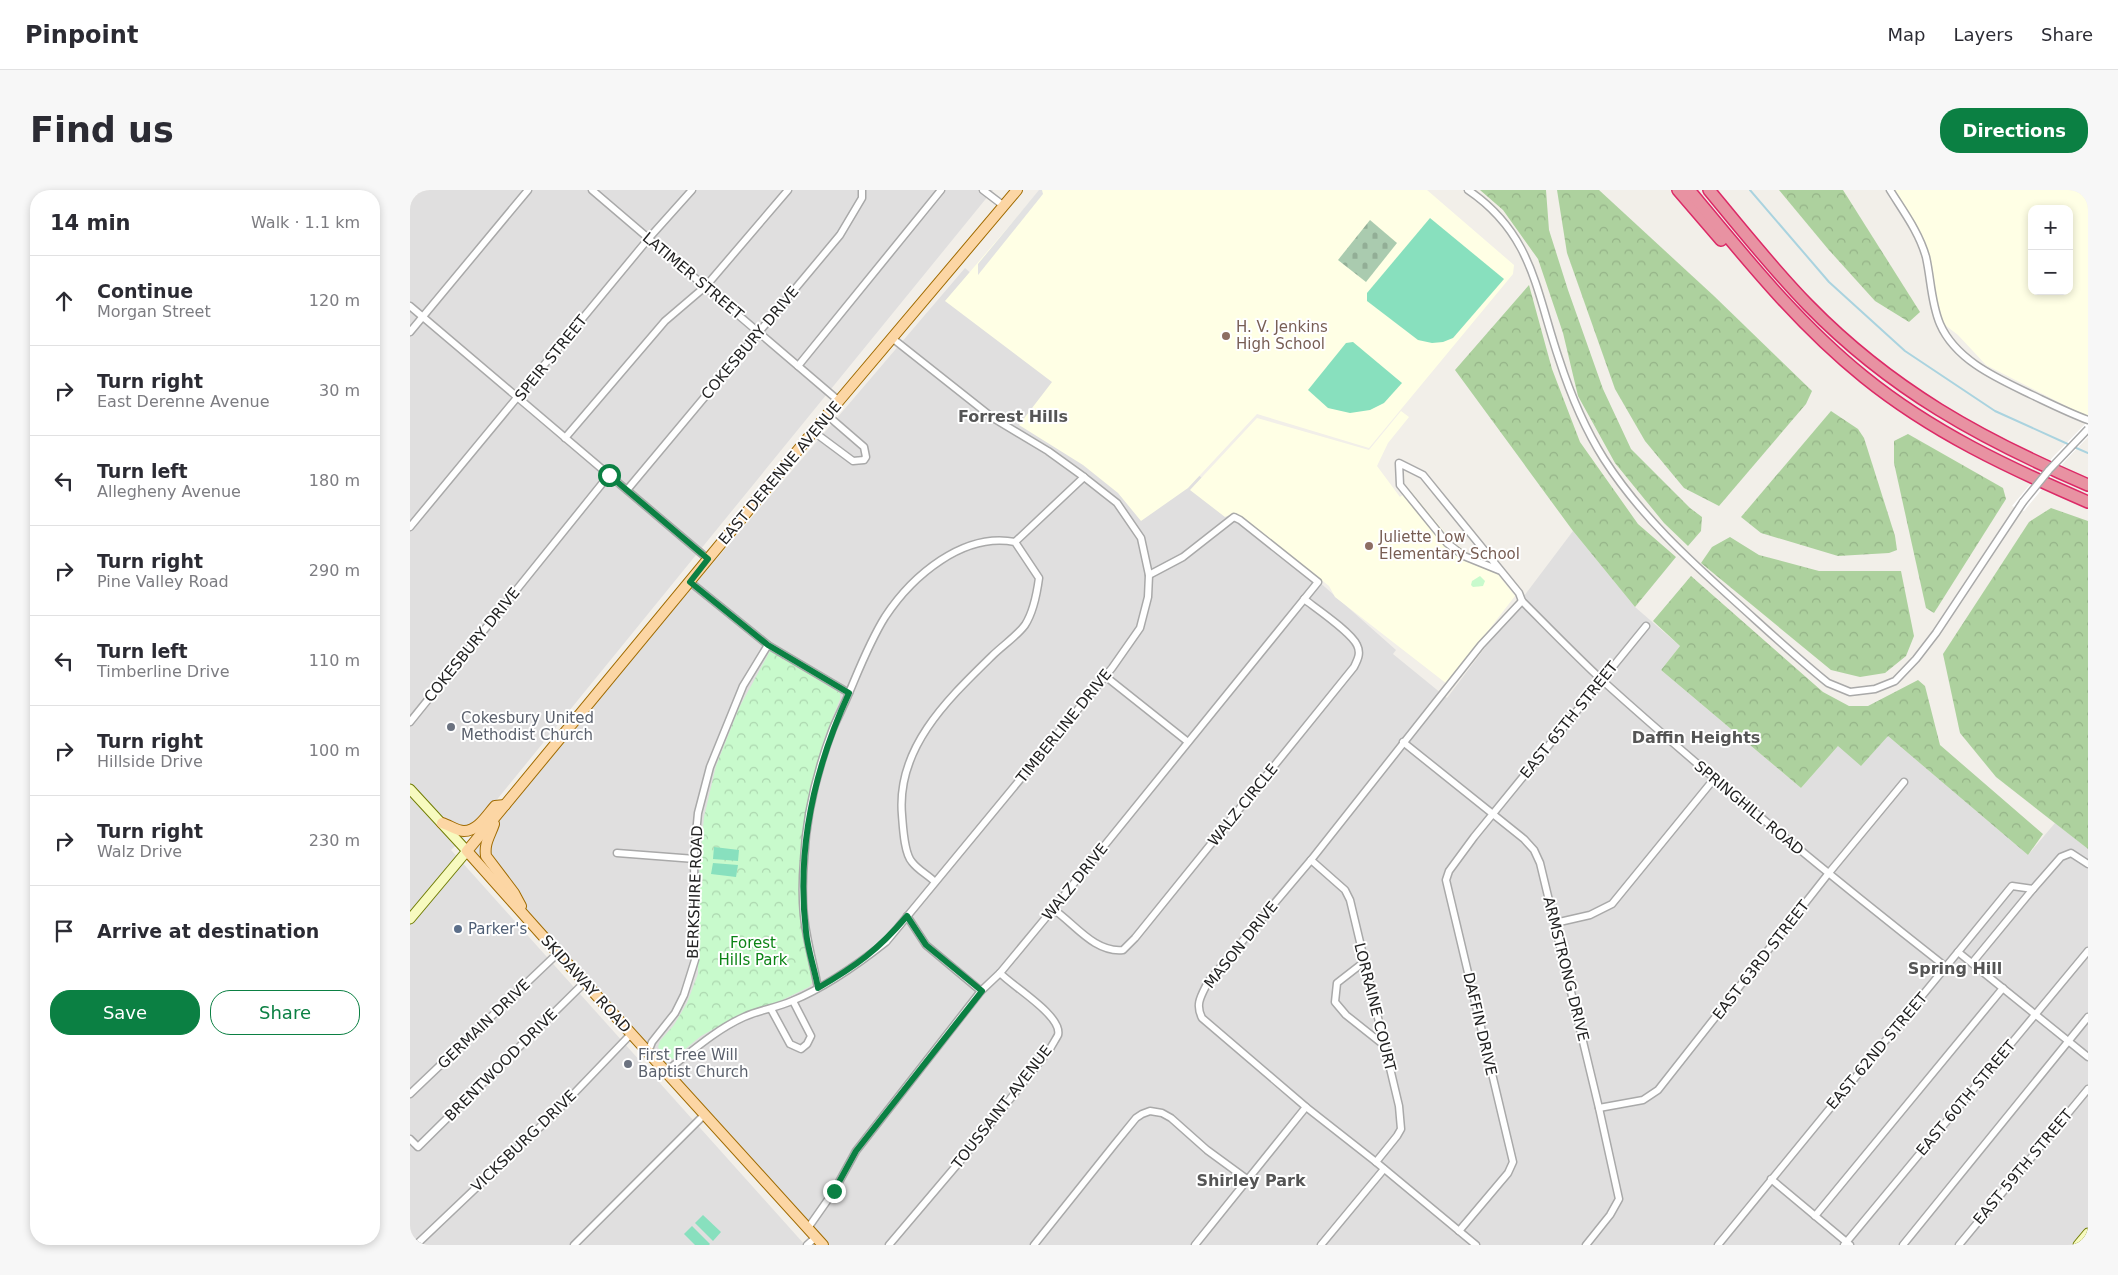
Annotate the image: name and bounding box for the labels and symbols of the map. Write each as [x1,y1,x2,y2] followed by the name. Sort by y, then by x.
[639,229,748,324] street label: LATIMER STREET
[697,283,803,403] street label: COKESBURY DRIVE
[511,311,592,404] street label: SPEIR STREET
[1236,318,1328,353] place label: H. V. Jenkins High School
[1220,330,1232,342] marker: H. V. Jenkins High School
[715,398,845,548] street label: EAST DERENNE AVENUE
[958,407,1068,426] district label: Forrest Hills
[598,464,621,487] route start
[1378,528,1520,563] place label: Juliette Low Elementary School
[1363,540,1375,552] marker: Juliette Low Elementary School
[420,584,524,706] street label: COKESBURY DRIVE
[1516,657,1622,782] street label: EAST 65TH STREET
[1012,666,1115,787] street label: TIMBERLINE DRIVE
[461,709,594,744] place label: Cokesbury United Methodist Church
[445,721,457,733] marker: Cokesbury United Methodist Church
[1632,728,1760,747] district label: Daffin Heights
[1691,757,1807,859] street label: SPRINGHILL ROAD
[1204,760,1282,850] street label: WALZ CIRCLE
[684,825,706,959] street label: BERKSHIRE ROAD
[1038,840,1112,924] street label: WALZ DRIVE
[1539,895,1593,1043] street label: ARMSTRONG DRIVE
[1709,896,1814,1023] street label: EAST 63RD STREET
[1200,898,1282,992] street label: MASON DRIVE
[468,920,527,938] place label: Parker's
[452,923,464,935] marker: Parker's
[537,931,635,1037] street label: SKIDAWAY ROAD
[719,934,788,969] park label: Forest Hills Park
[1350,941,1400,1074] street label: LORRAINE COURT
[1908,959,2002,978] district label: Spring Hill
[1459,971,1501,1077] street label: DAFFIN DRIVE
[434,975,534,1073] street label: GERMAIN DRIVE
[1823,988,1932,1113] street label: EAST 62ND STREET
[441,1005,561,1125] street label: BRENTWOOD DRIVE
[1913,1036,2020,1159] street label: EAST 60TH STREET
[948,1042,1056,1173] street label: TOUSSAINT AVENUE
[638,1046,749,1081] place label: First Free Will Baptist Church
[622,1058,634,1070] marker: First Free Will Baptist Church
[468,1086,580,1196] street label: VICKSBURG DRIVE
[1970,1105,2077,1228] street label: EAST 59TH STREET
[1196,1171,1306,1190] district label: Shirley Park
[823,1180,846,1203] route end

